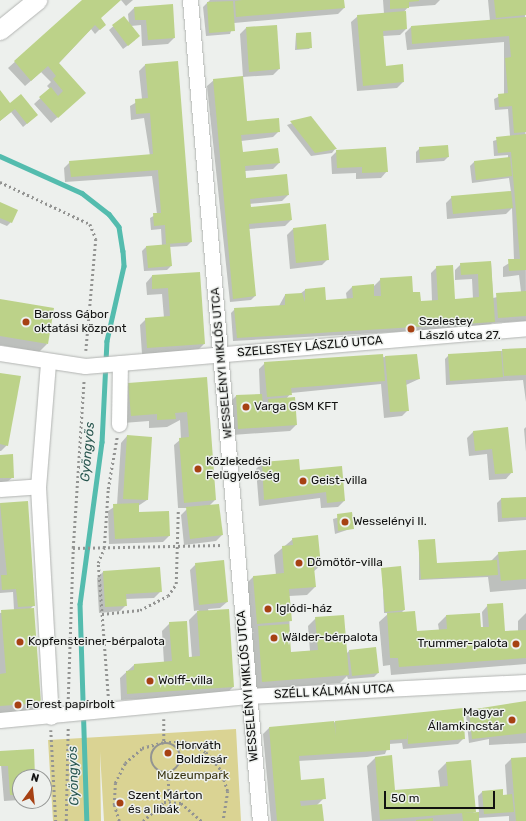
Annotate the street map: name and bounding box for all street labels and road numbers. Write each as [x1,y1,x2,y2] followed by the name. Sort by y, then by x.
[208,287,236,439] street label: WESSELÉNYI MIKLÓS UTCA
[236,333,384,361] street label: SZELESTEY LÁSZLÓ UTCA
[234,610,262,762] street label: WESSELÉNYI MIKLÓS UTCA
[274,682,394,702] street label: SZÉLL KÁLMÁN UTCA

